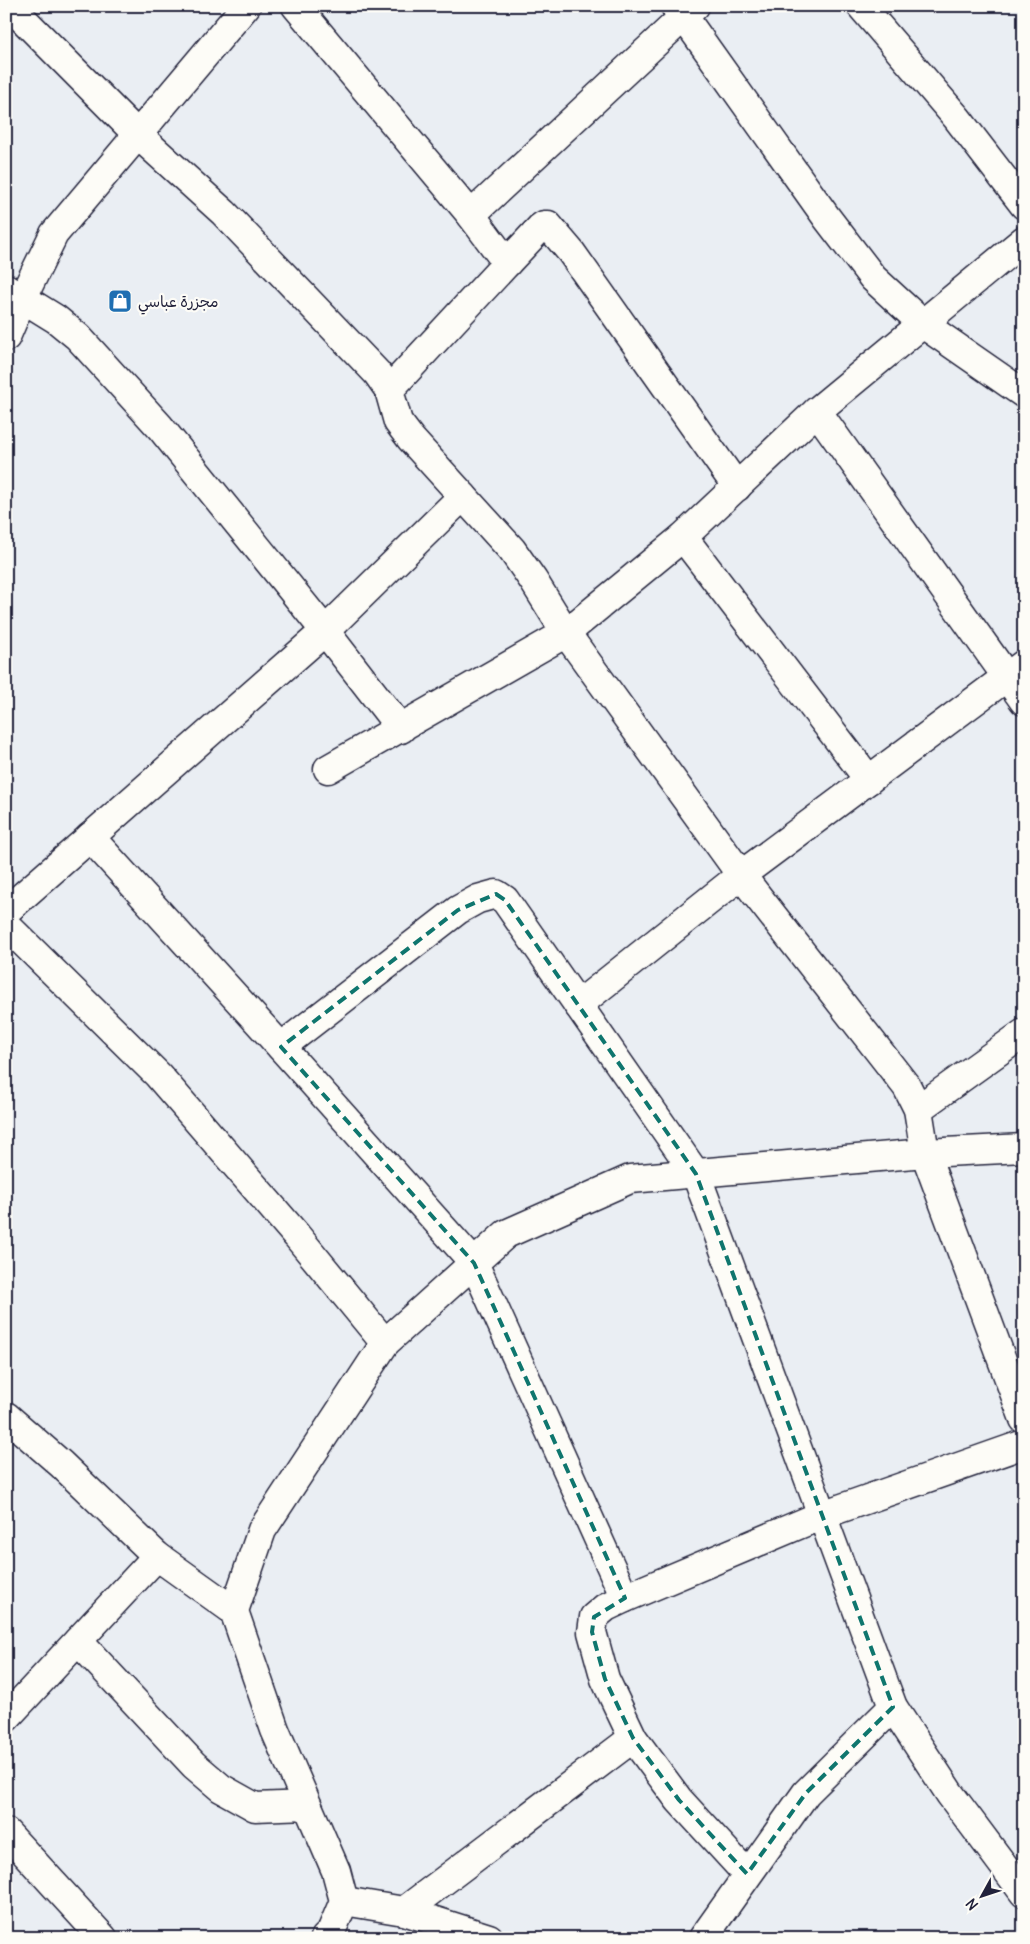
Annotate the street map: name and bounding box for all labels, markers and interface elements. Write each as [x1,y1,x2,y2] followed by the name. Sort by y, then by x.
[107,288,133,314] shop icon: مجزرة عباسي
[138,292,218,315] place label: مجزرة عباسي
[958,1872,1008,1922] north arrow
[962,1895,982,1914] text: N

